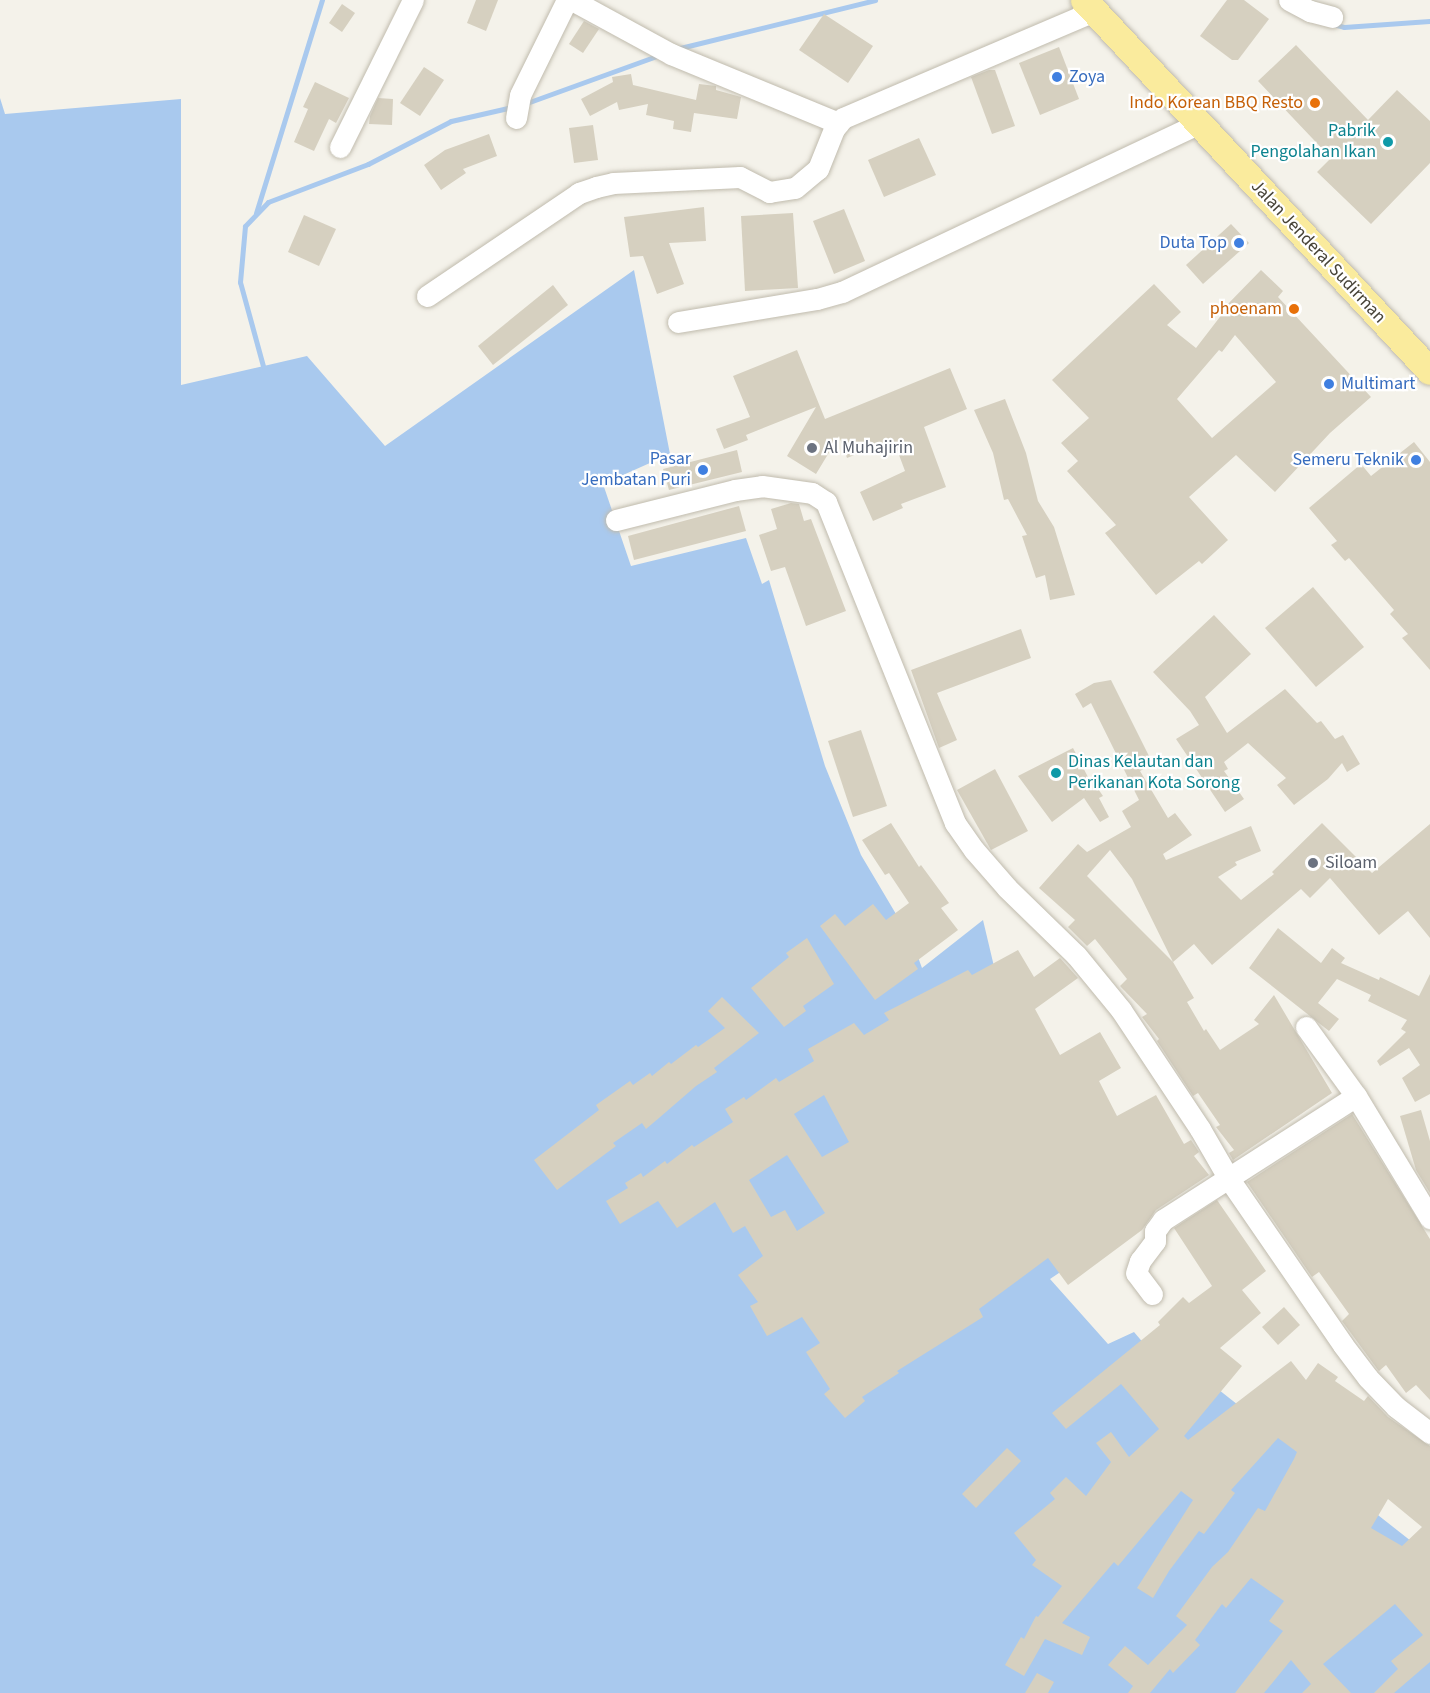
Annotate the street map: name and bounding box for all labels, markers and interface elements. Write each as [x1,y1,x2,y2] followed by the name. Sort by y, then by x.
[1069,66,1105,88] place label: Zoya
[1050,70,1064,84] marker: Zoya
[1129,92,1303,114] place label: Indo Korean BBQ Resto
[1308,96,1322,110] marker: Indo Korean BBQ Resto
[1251,121,1376,164] place label: Pabrik Pengolahan Ikan
[1381,135,1395,149] marker: Pabrik Pengolahan Ikan
[1246,176,1390,328] street label: Jalan Jenderal Sudirman
[1160,232,1227,254] place label: Duta Top
[1232,236,1246,250] marker: Duta Top
[1210,298,1282,320] place label: phoenam
[1287,302,1301,316] marker: phoenam
[1341,373,1415,395] place label: Multimart
[1322,377,1336,391] marker: Multimart
[824,437,913,459] place label: Al Muhajirin
[805,441,819,455] marker: Al Muhajirin
[581,449,691,492] place label: Pasar Jembatan Puri
[1292,449,1404,471] place label: Semeru Teknik
[1409,453,1423,467] marker: Semeru Teknik
[696,463,710,477] marker: Pasar Jembatan Puri
[1068,752,1240,795] place label: Dinas Kelautan dan Perikanan Kota Sorong
[1049,766,1063,780] marker: Dinas Kelautan dan Perikanan Kota Sorong
[1325,852,1377,874] place label: Siloam
[1306,856,1320,870] marker: Siloam

